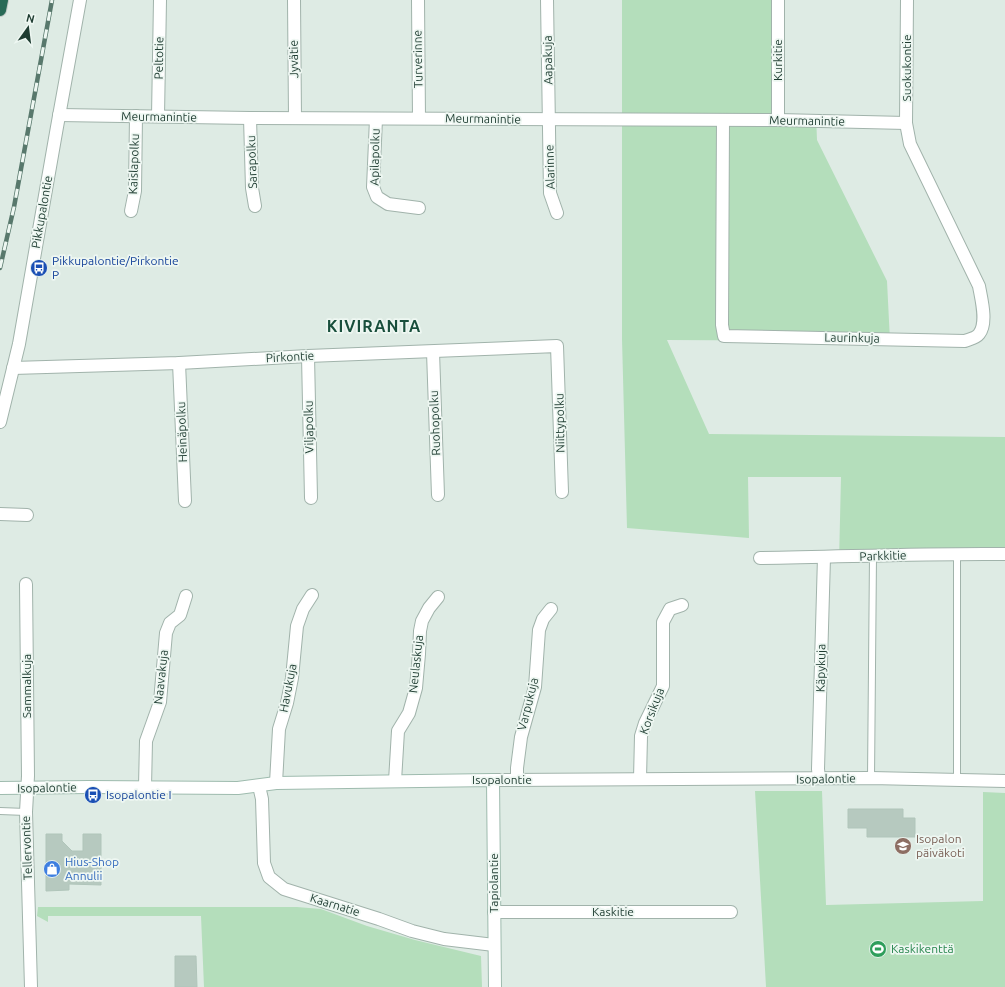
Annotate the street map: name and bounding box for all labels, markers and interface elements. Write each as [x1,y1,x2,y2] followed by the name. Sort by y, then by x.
[8,8,48,48] north arrow
[25,11,36,25] text: N
[410,30,425,88] street label: Turverinne
[900,34,913,102] street label: Suokukontie
[541,35,554,85] street label: Aapakuja
[152,37,165,79] street label: Peltotie
[771,39,784,81] street label: Kurkitie
[287,40,300,78] street label: Jyvätie
[121,109,197,124] street label: Meurmanintie
[445,111,521,126] street label: Meurmanintie
[769,113,845,128] street label: Meurmanintie
[368,128,381,186] street label: Apilapolku
[126,133,141,195] street label: Kaislapolku
[244,135,259,189] street label: Sarapolku
[542,144,557,190] street label: Alarinne
[29,175,54,249] street label: Pikkupalontie
[52,254,179,281] place label: Pikkupalontie/Pirkontie P
[29,258,49,278] bus stop icon: Pikkupalontie/Pirkontie P
[327,317,421,335] district label: KIVIRANTA
[824,331,880,344] street label: Laurinkuja
[265,349,315,364] street label: Pirkontie
[427,390,442,456] street label: Ruohopolku
[552,393,567,453] street label: Niittypolku
[302,400,315,454] street label: Viljapolku
[174,401,189,463] street label: Heinäpolku
[859,548,907,563] street label: Parkkitie
[406,634,425,694] street label: Neulaskuja
[814,644,827,692] street label: Käpykuja
[151,649,170,705] street label: Naavakuja
[20,654,33,718] street label: Sammalkuja
[276,663,299,713] street label: Havukuja
[515,676,540,732] street label: Varpukuja
[637,686,666,736] street label: Korsikuja
[796,771,856,786] street label: Isopalontie
[472,773,532,786] street label: Isopalontie
[17,780,77,795] street label: Isopalontie
[83,785,103,805] bus stop icon: Isopalontie I
[106,788,172,801] place label: Isopalontie I
[19,816,34,880] street label: Tellervontie
[916,832,965,859] place label: Isopalon päiväkoti
[893,836,913,856] school or university icon: Isopalon päiväkoti
[487,853,500,913] street label: Tapiolantie
[65,855,119,882] place label: Hius-Shop Annulii
[42,859,62,879] shop icon: Hius-Shop Annulii
[309,891,362,918] street label: Kaarnatie
[592,905,634,918] street label: Kaskitie
[868,939,888,959] sports icon: Kaskikenttä
[891,942,954,955] place label: Kaskikenttä

